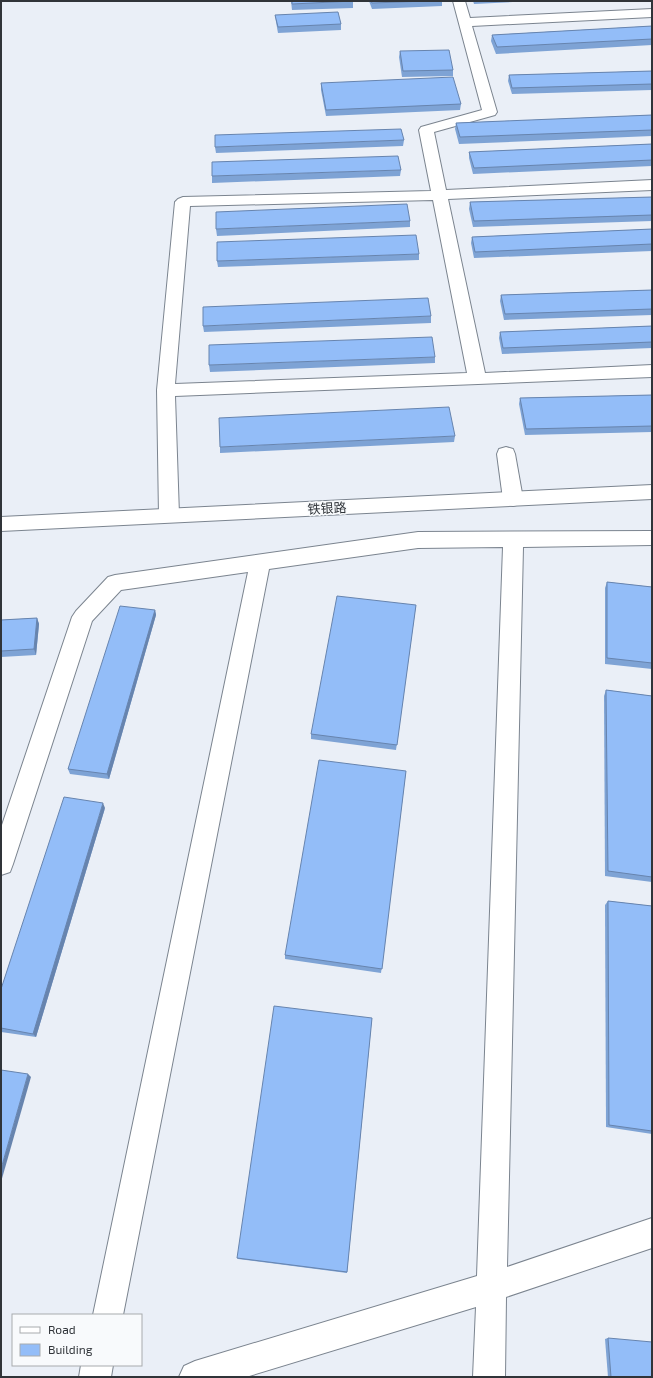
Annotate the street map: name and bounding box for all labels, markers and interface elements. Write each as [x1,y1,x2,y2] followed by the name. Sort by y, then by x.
[307,499,347,517] street label: 铁银路
[12,1314,142,1366] legend
[48,1322,76,1336] text: Road
[48,1342,93,1356] text: Building

